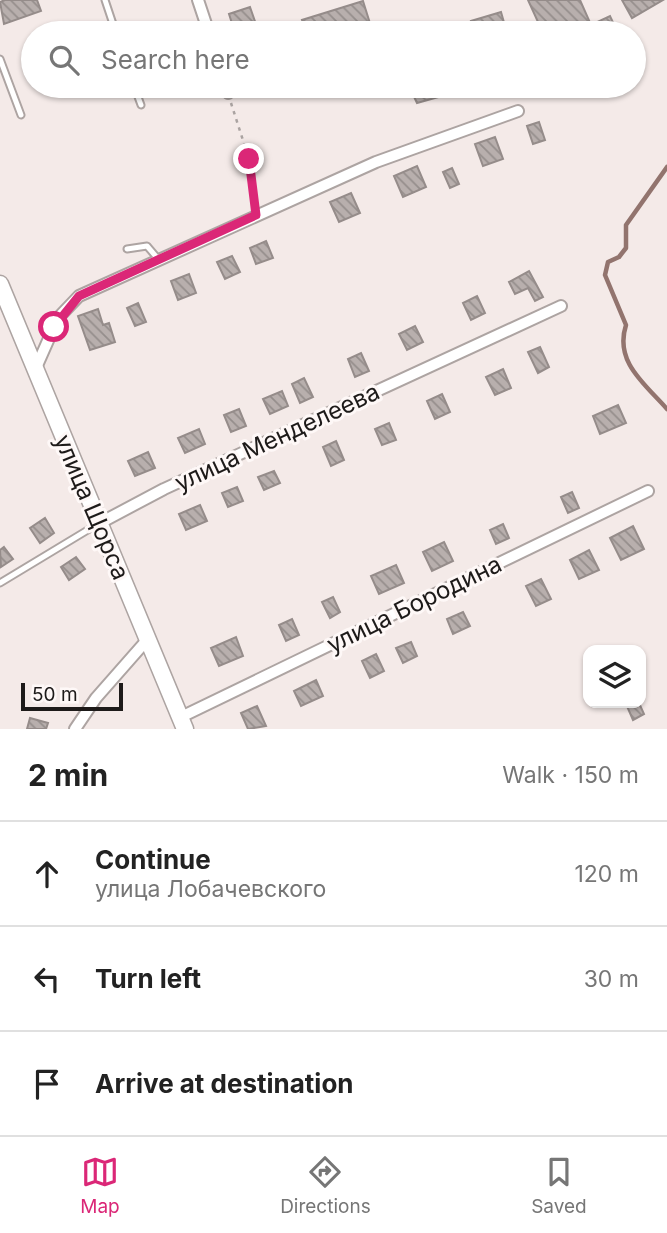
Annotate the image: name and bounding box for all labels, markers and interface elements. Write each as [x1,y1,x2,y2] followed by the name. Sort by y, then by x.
[21,21,646,98] search box
[45,41,83,79] icon: search
[101,44,250,75] text: Search here
[233,143,264,174] route end
[38,311,69,342] route start
[170,377,384,497] street label: улица Менделеева
[48,430,136,584] street label: улица Щорса
[322,549,506,659] street label: улица Бородина
[583,645,646,708] map controls
[583,645,646,708] button: layers
[21,680,122,712] scale bar
[32,683,78,706] text: 50 m
[28,757,108,793] text: 2 min
[502,761,639,789] text: Walk · 150 m
[95,844,211,875] text: Continue
[28,855,66,893] icon: ahead
[574,860,639,888] text: 120 m
[95,875,326,903] text: улица Лобачевского
[28,960,66,998] icon: left
[95,963,201,994] text: Turn left
[584,965,639,993] text: 30 m
[28,1065,66,1103] icon: arrive
[95,1068,354,1099] text: Arrive at destination
[80,1153,120,1218] tab: Map
[280,1153,371,1218] tab: Directions
[531,1153,587,1218] tab: Saved

